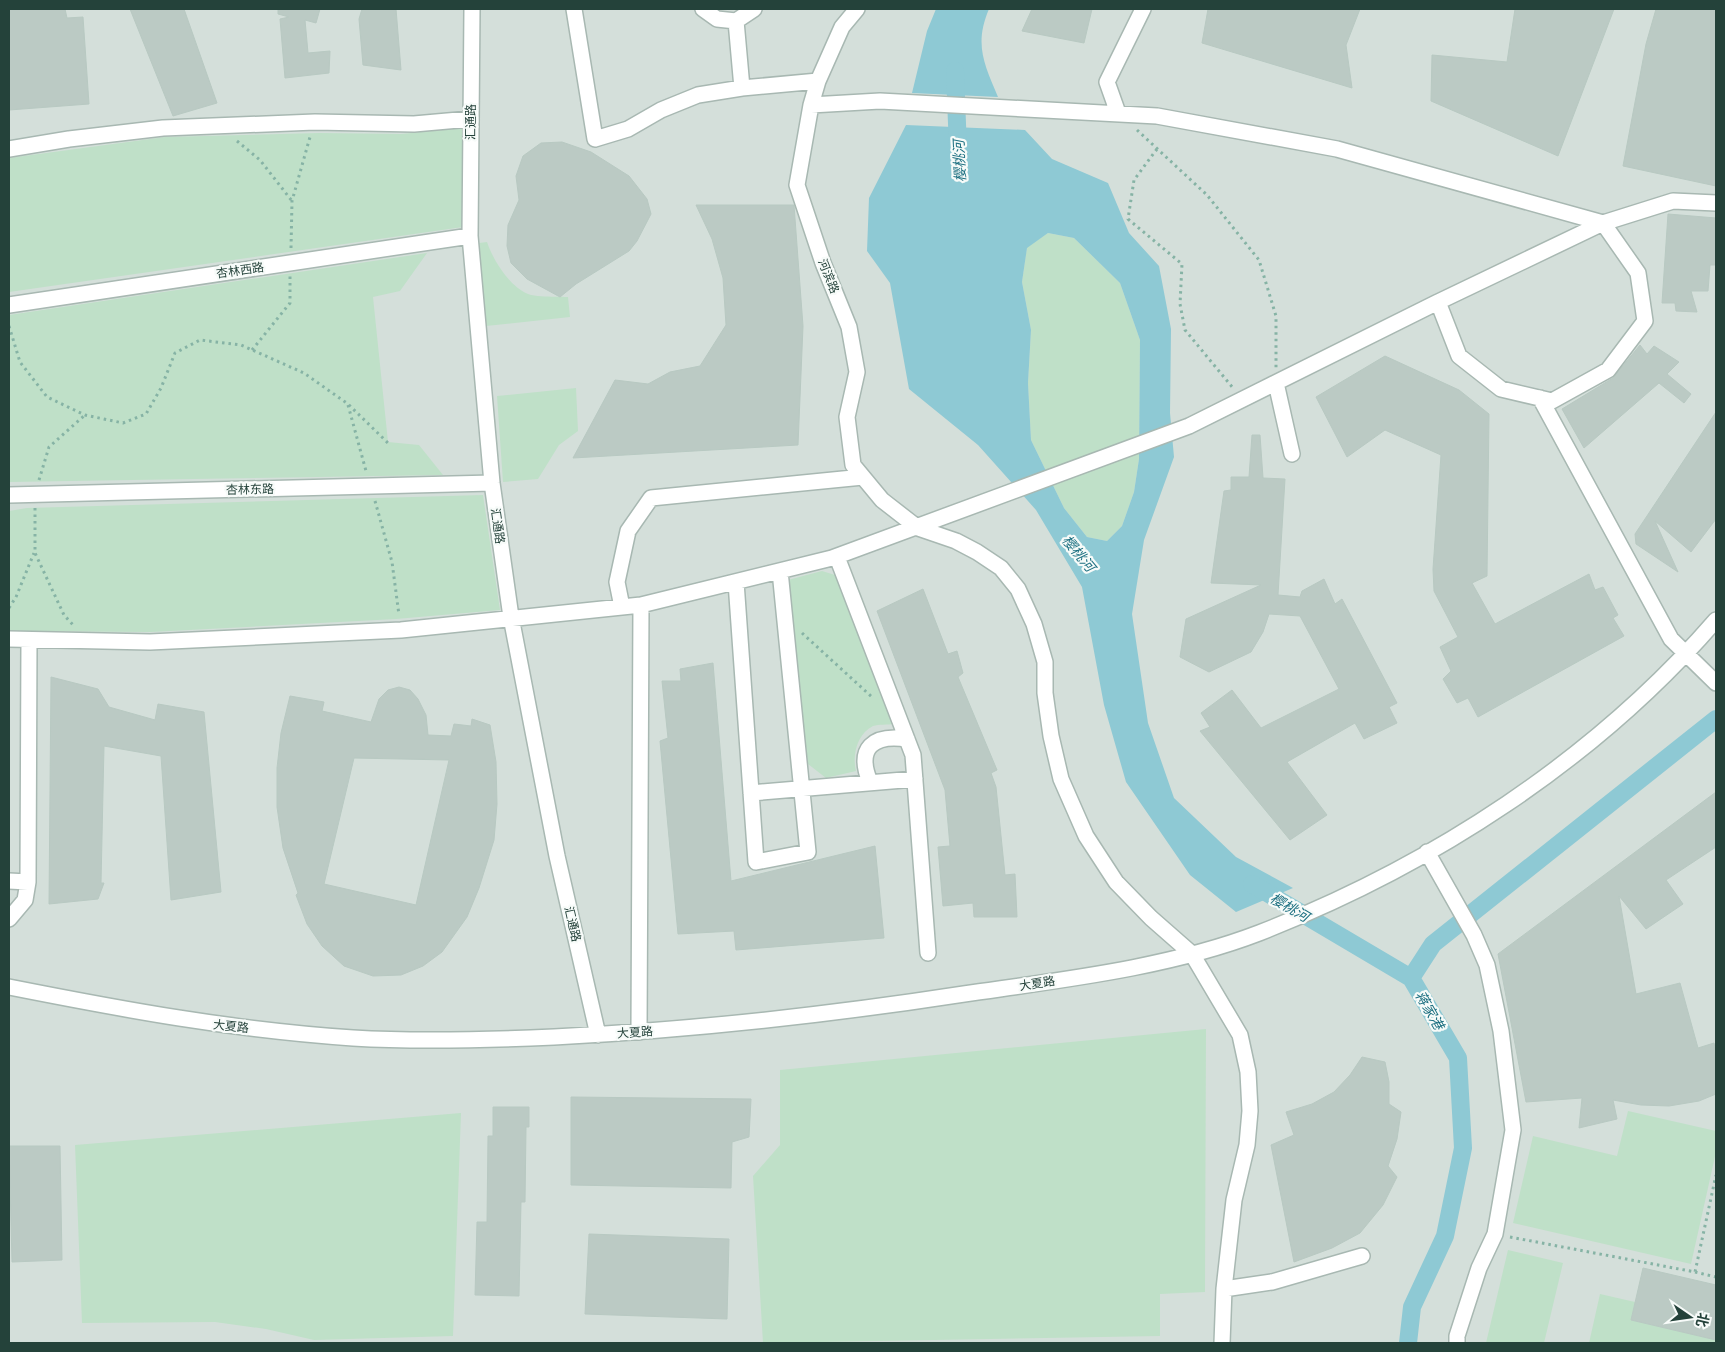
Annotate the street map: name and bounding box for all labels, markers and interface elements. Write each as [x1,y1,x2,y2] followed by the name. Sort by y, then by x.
[462,104,479,140] street label: 汇通路
[948,137,970,182] water label: 樱桃河
[814,256,844,296] street label: 河滨路
[215,258,265,282] street label: 杏林西路
[226,480,274,498] street label: 杏林东路
[487,507,509,545] street label: 汇通路
[1058,531,1102,577] water label: 樱桃河
[1267,888,1316,927] water label: 樱桃河
[561,905,585,943] street label: 汇通路
[1018,972,1056,994] street label: 大夏路
[1411,987,1450,1035] water label: 蒋家港
[212,1016,250,1036] street label: 大夏路
[616,1022,654,1042] street label: 大夏路
[1665,1292,1715,1342] north arrow
[1692,1311,1714,1329] text: 北

